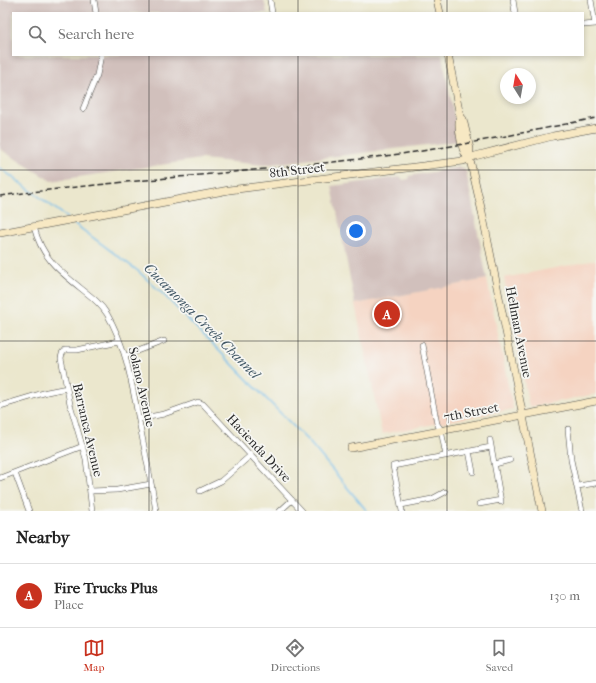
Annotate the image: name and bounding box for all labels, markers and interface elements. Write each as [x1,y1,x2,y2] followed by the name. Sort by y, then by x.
[12,12,584,56] search box
[26,23,48,45] icon: search
[58,25,134,43] text: Search here
[500,68,536,104] north arrow
[269,159,326,181] street label: 8th Street
[346,221,366,241] your location
[141,260,265,384] water label: Cucamonga Creek Channel
[503,285,535,380] street label: Hellman Avenue
[374,299,400,329] pin: A
[126,346,159,429] street label: Solano Avenue
[70,382,106,479] street label: Barranca Avenue
[442,399,500,425] street label: 7th Street
[224,411,295,485] street label: Hacienda Drive
[16,527,70,547] text: Nearby
[54,579,157,597] text: Fire Trucks Plus
[25,588,33,603] text: A
[549,588,580,603] text: 130 m
[54,597,84,612] text: Place
[83,637,105,674] tab: Map
[271,637,320,674] tab: Directions
[486,637,513,674] tab: Saved

